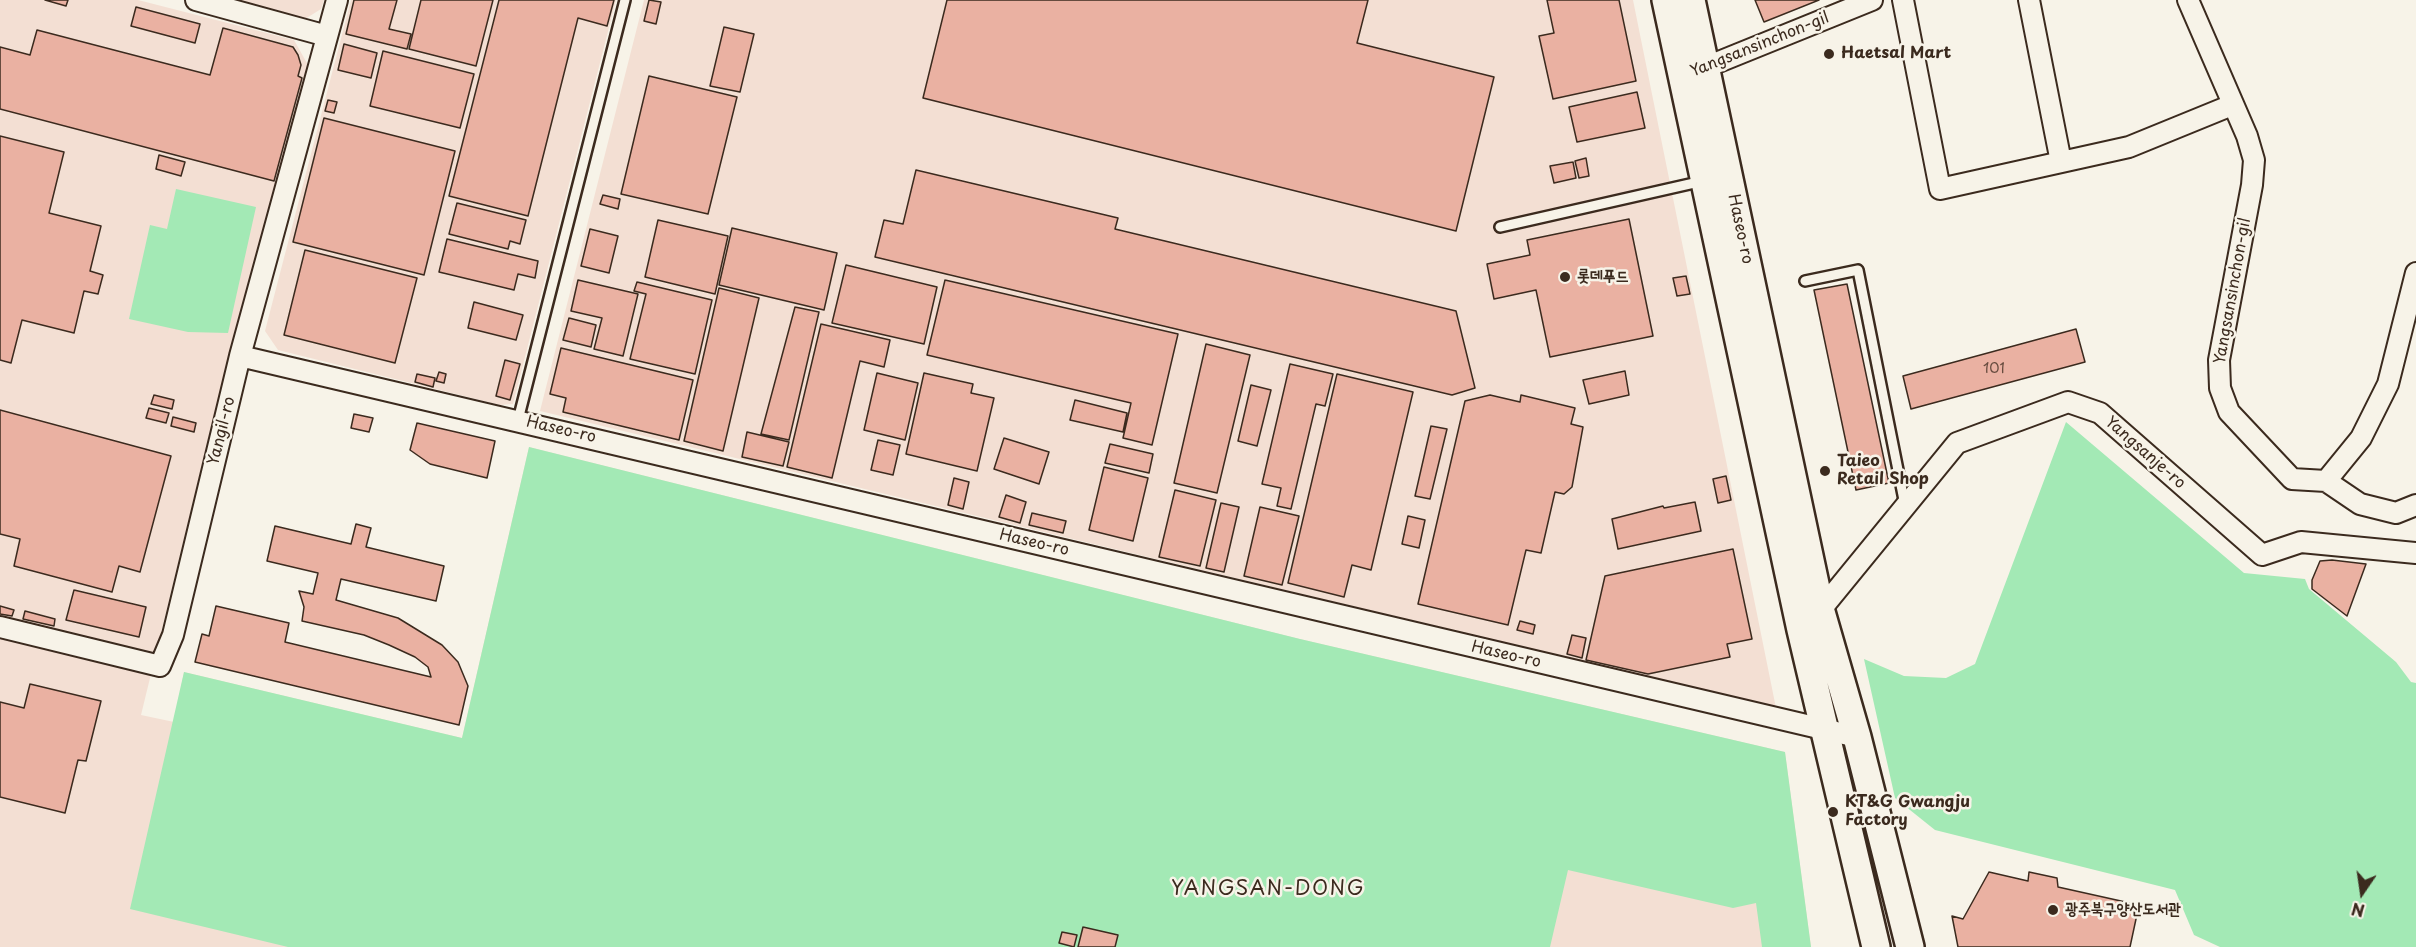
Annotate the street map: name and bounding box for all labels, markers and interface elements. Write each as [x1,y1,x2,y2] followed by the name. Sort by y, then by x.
[1688,8,1832,82] street label: Yangsansinchon-gil
[1841,44,1951,64] place label: Haetsal Mart
[1822,47,1836,61] marker: Haetsal Mart
[1723,192,1757,266] street label: Haseo-ro
[2211,216,2255,366] street label: Yangsansinchon-gil
[1577,267,1628,287] place label: 롯데푸드
[1558,270,1572,284] marker: 롯데푸드
[1983,361,2005,377] house number: 101
[204,395,240,467] street label: Yangil-ro
[524,413,598,447] street label: Haseo-ro
[2101,413,2189,493] street label: Yangsanje-ro
[1837,452,1929,490] place label: Taieo Retail Shop
[1818,464,1832,478] marker: Taieo Retail Shop
[997,526,1071,560] street label: Haseo-ro
[1469,638,1543,672] street label: Haseo-ro
[1845,793,1970,831] place label: KT&G Gwangju Factory
[1826,805,1840,819] marker: KT&G Gwangju Factory
[2332,863,2392,923] north arrow
[1171,877,1365,901] district label: YANGSAN-DONG
[2349,897,2367,924] text: N
[2065,900,2181,920] place label: 광주북구양산도서관
[2046,903,2060,917] marker: 광주북구양산도서관

